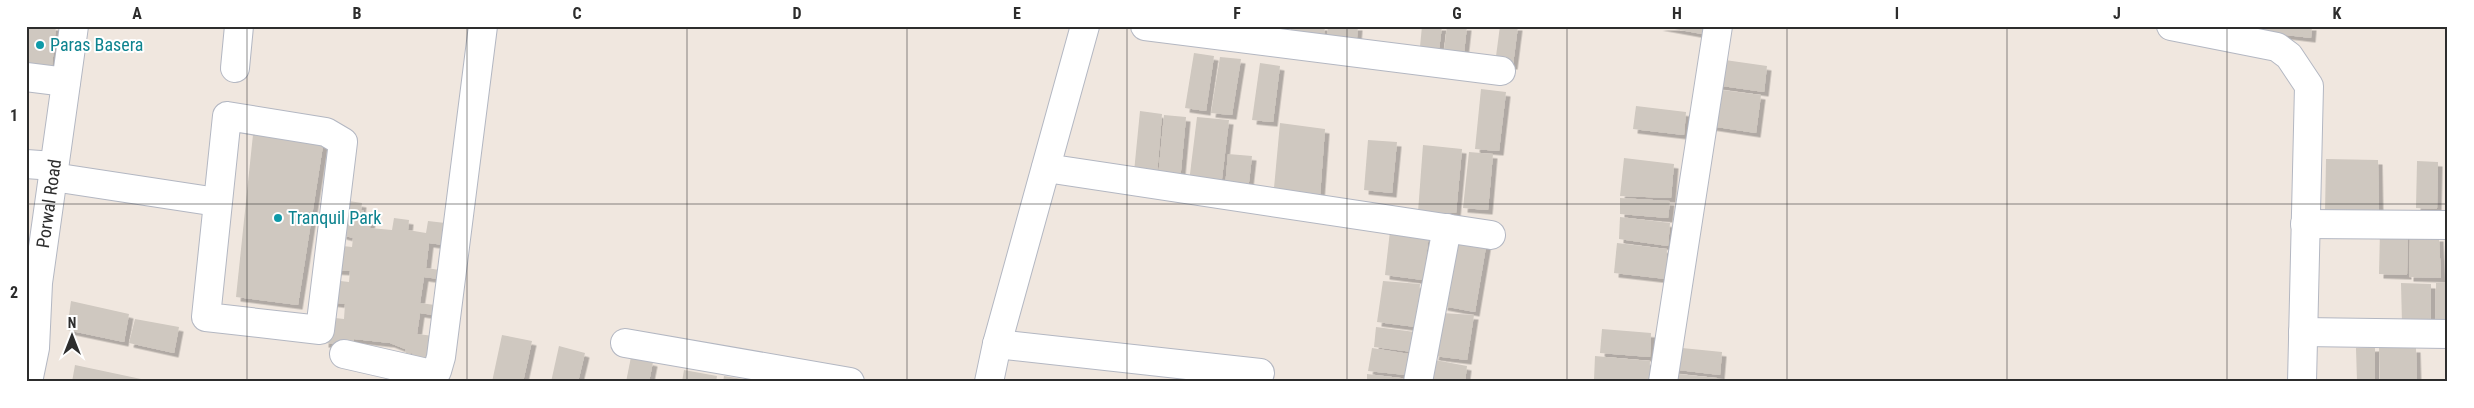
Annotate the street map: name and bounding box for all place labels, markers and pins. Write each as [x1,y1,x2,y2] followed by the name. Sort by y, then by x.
[50,34,143,55] place label: Paras Basera
[34,39,46,51] marker: Paras Basera
[288,207,381,228] place label: Tranquil Park
[272,212,284,224] marker: Tranquil Park

